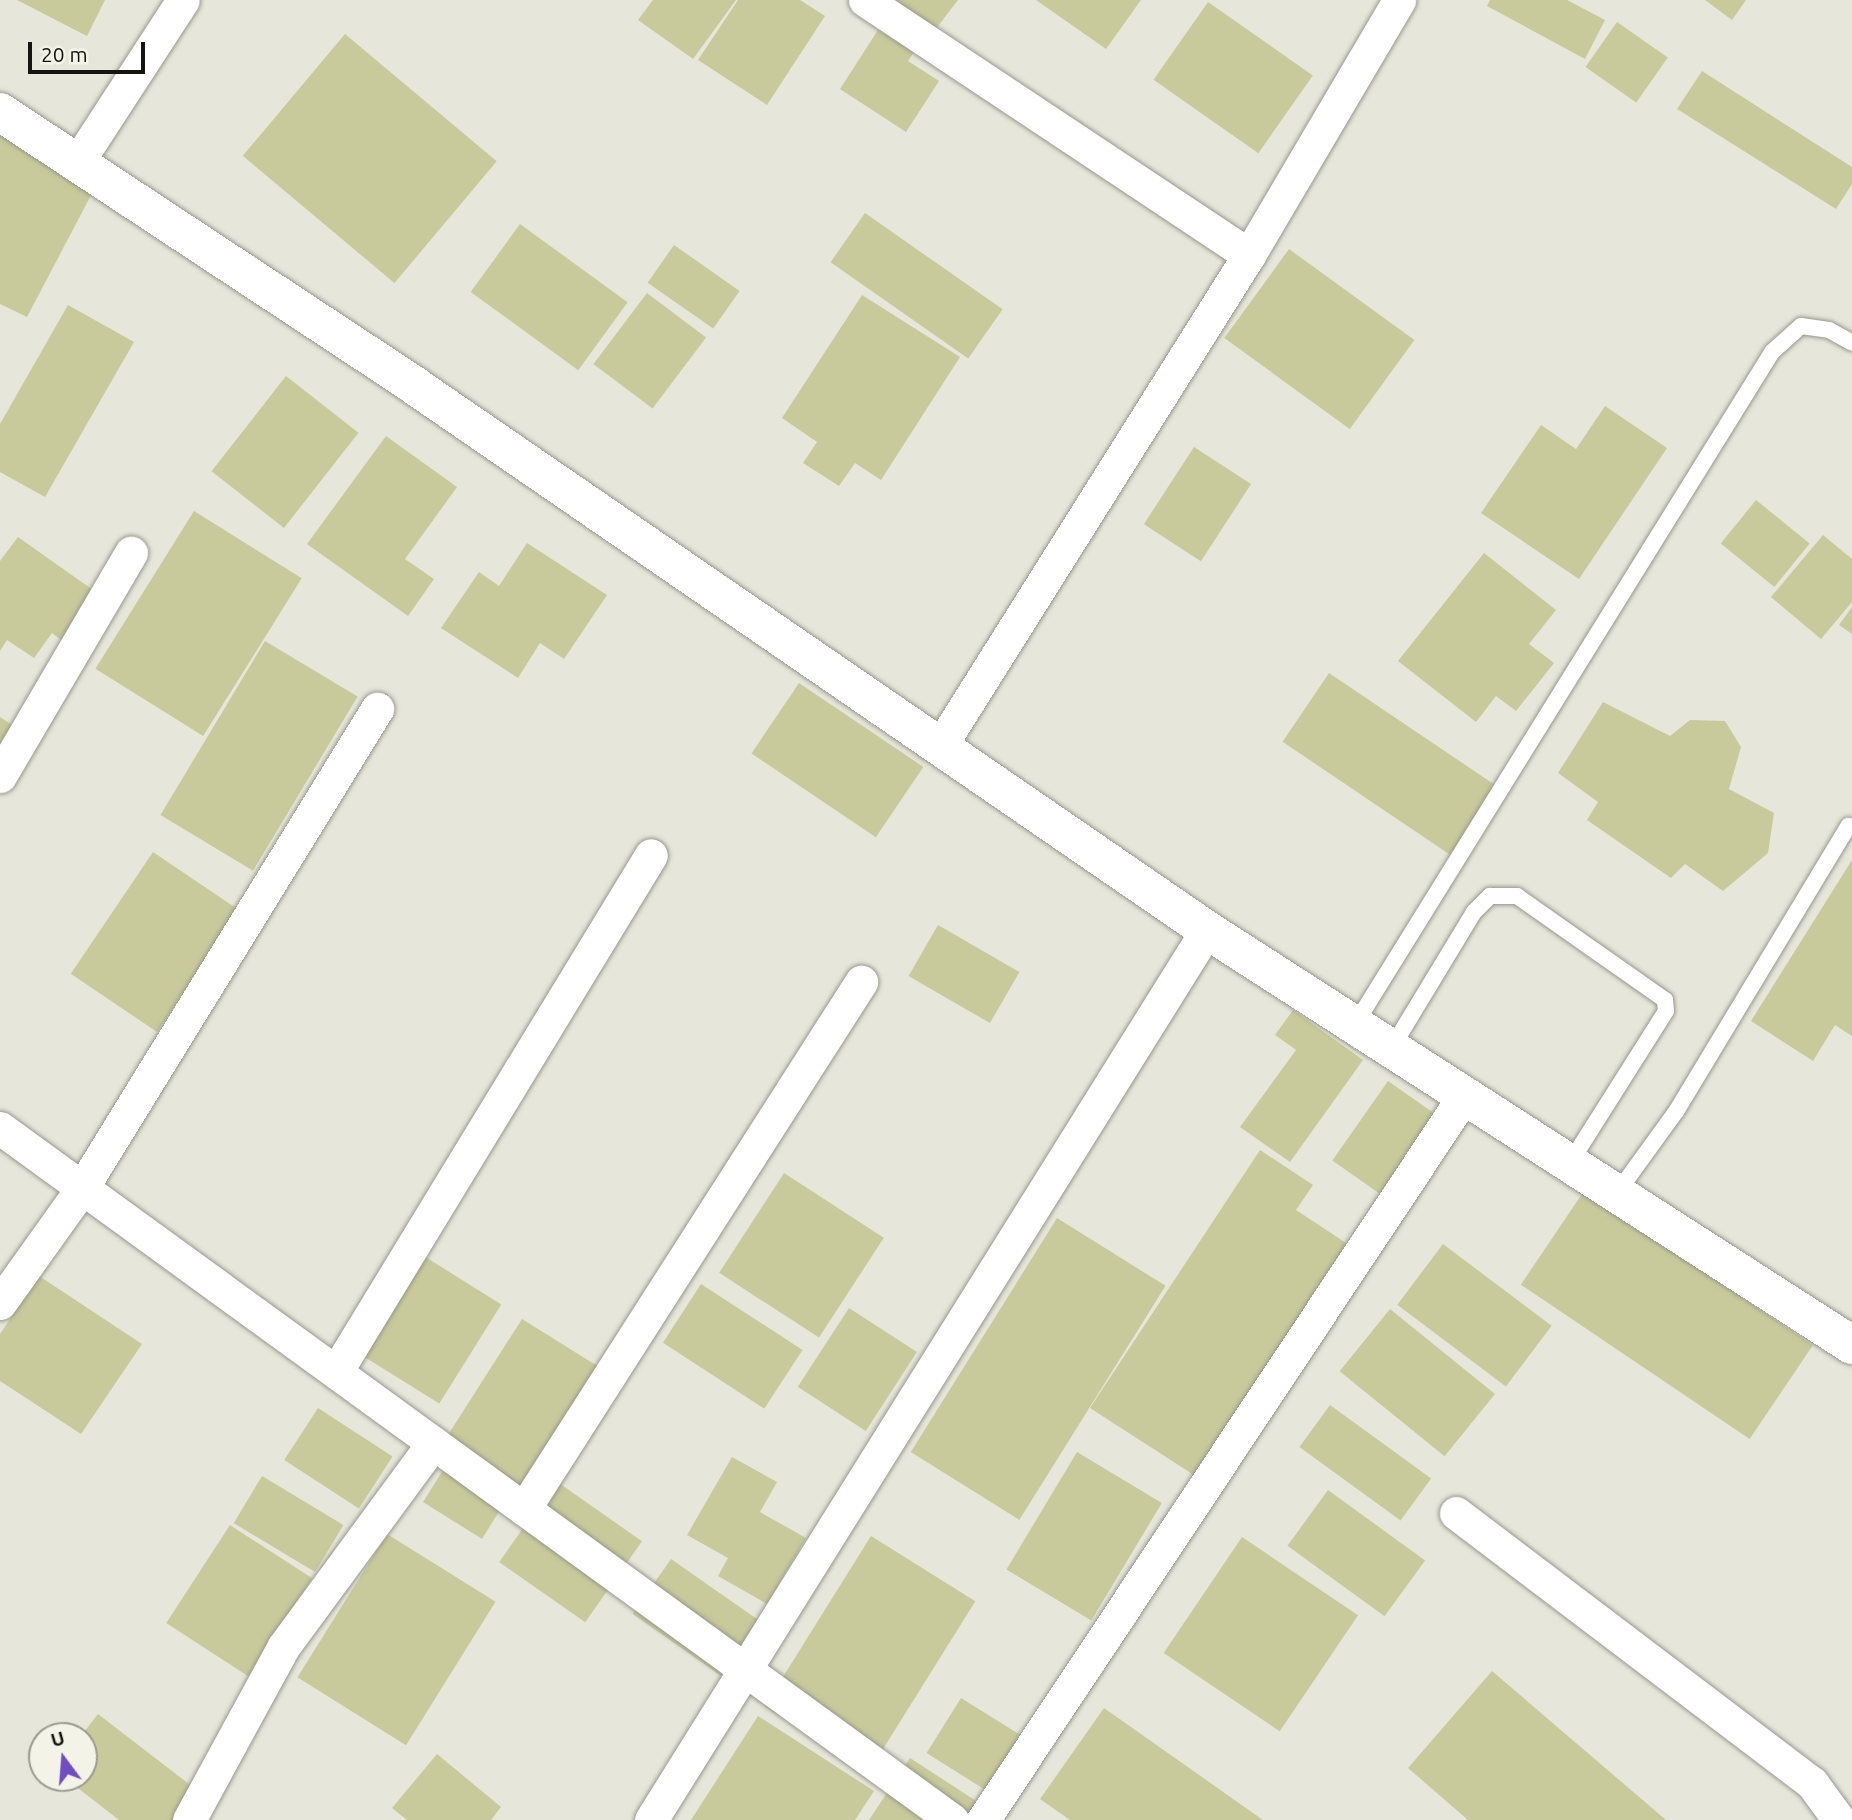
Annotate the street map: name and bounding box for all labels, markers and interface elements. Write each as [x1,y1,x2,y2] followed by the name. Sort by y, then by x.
[32,28,149,72] scale bar
[41,42,88,66] text: 20 m
[28,1722,98,1792] north arrow
[48,1726,67,1751] text: U

